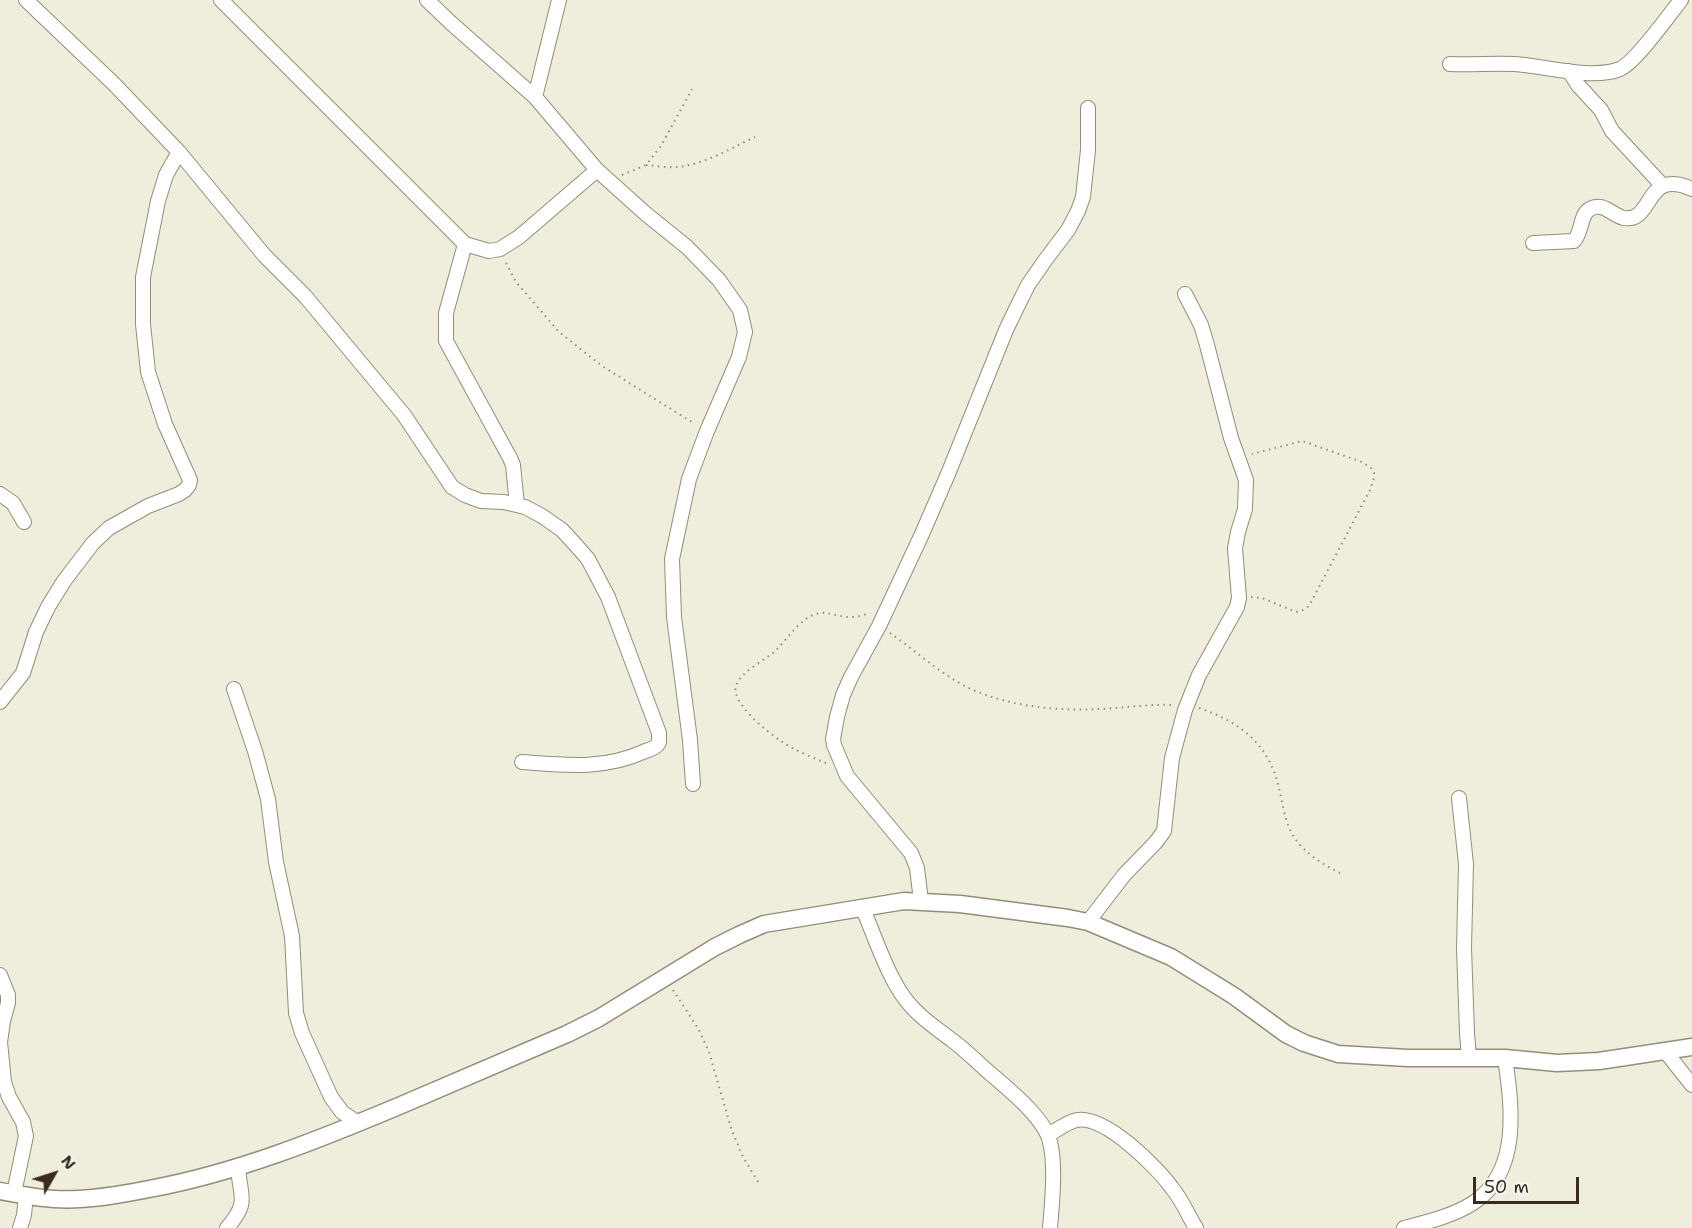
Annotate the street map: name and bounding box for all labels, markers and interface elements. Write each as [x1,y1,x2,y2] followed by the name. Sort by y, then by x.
[24,1144,84,1204] north arrow
[56,1151,81,1174] text: N
[1476,1165,1582,1203] scale bar
[1484,1175,1529,1199] text: 50 m

